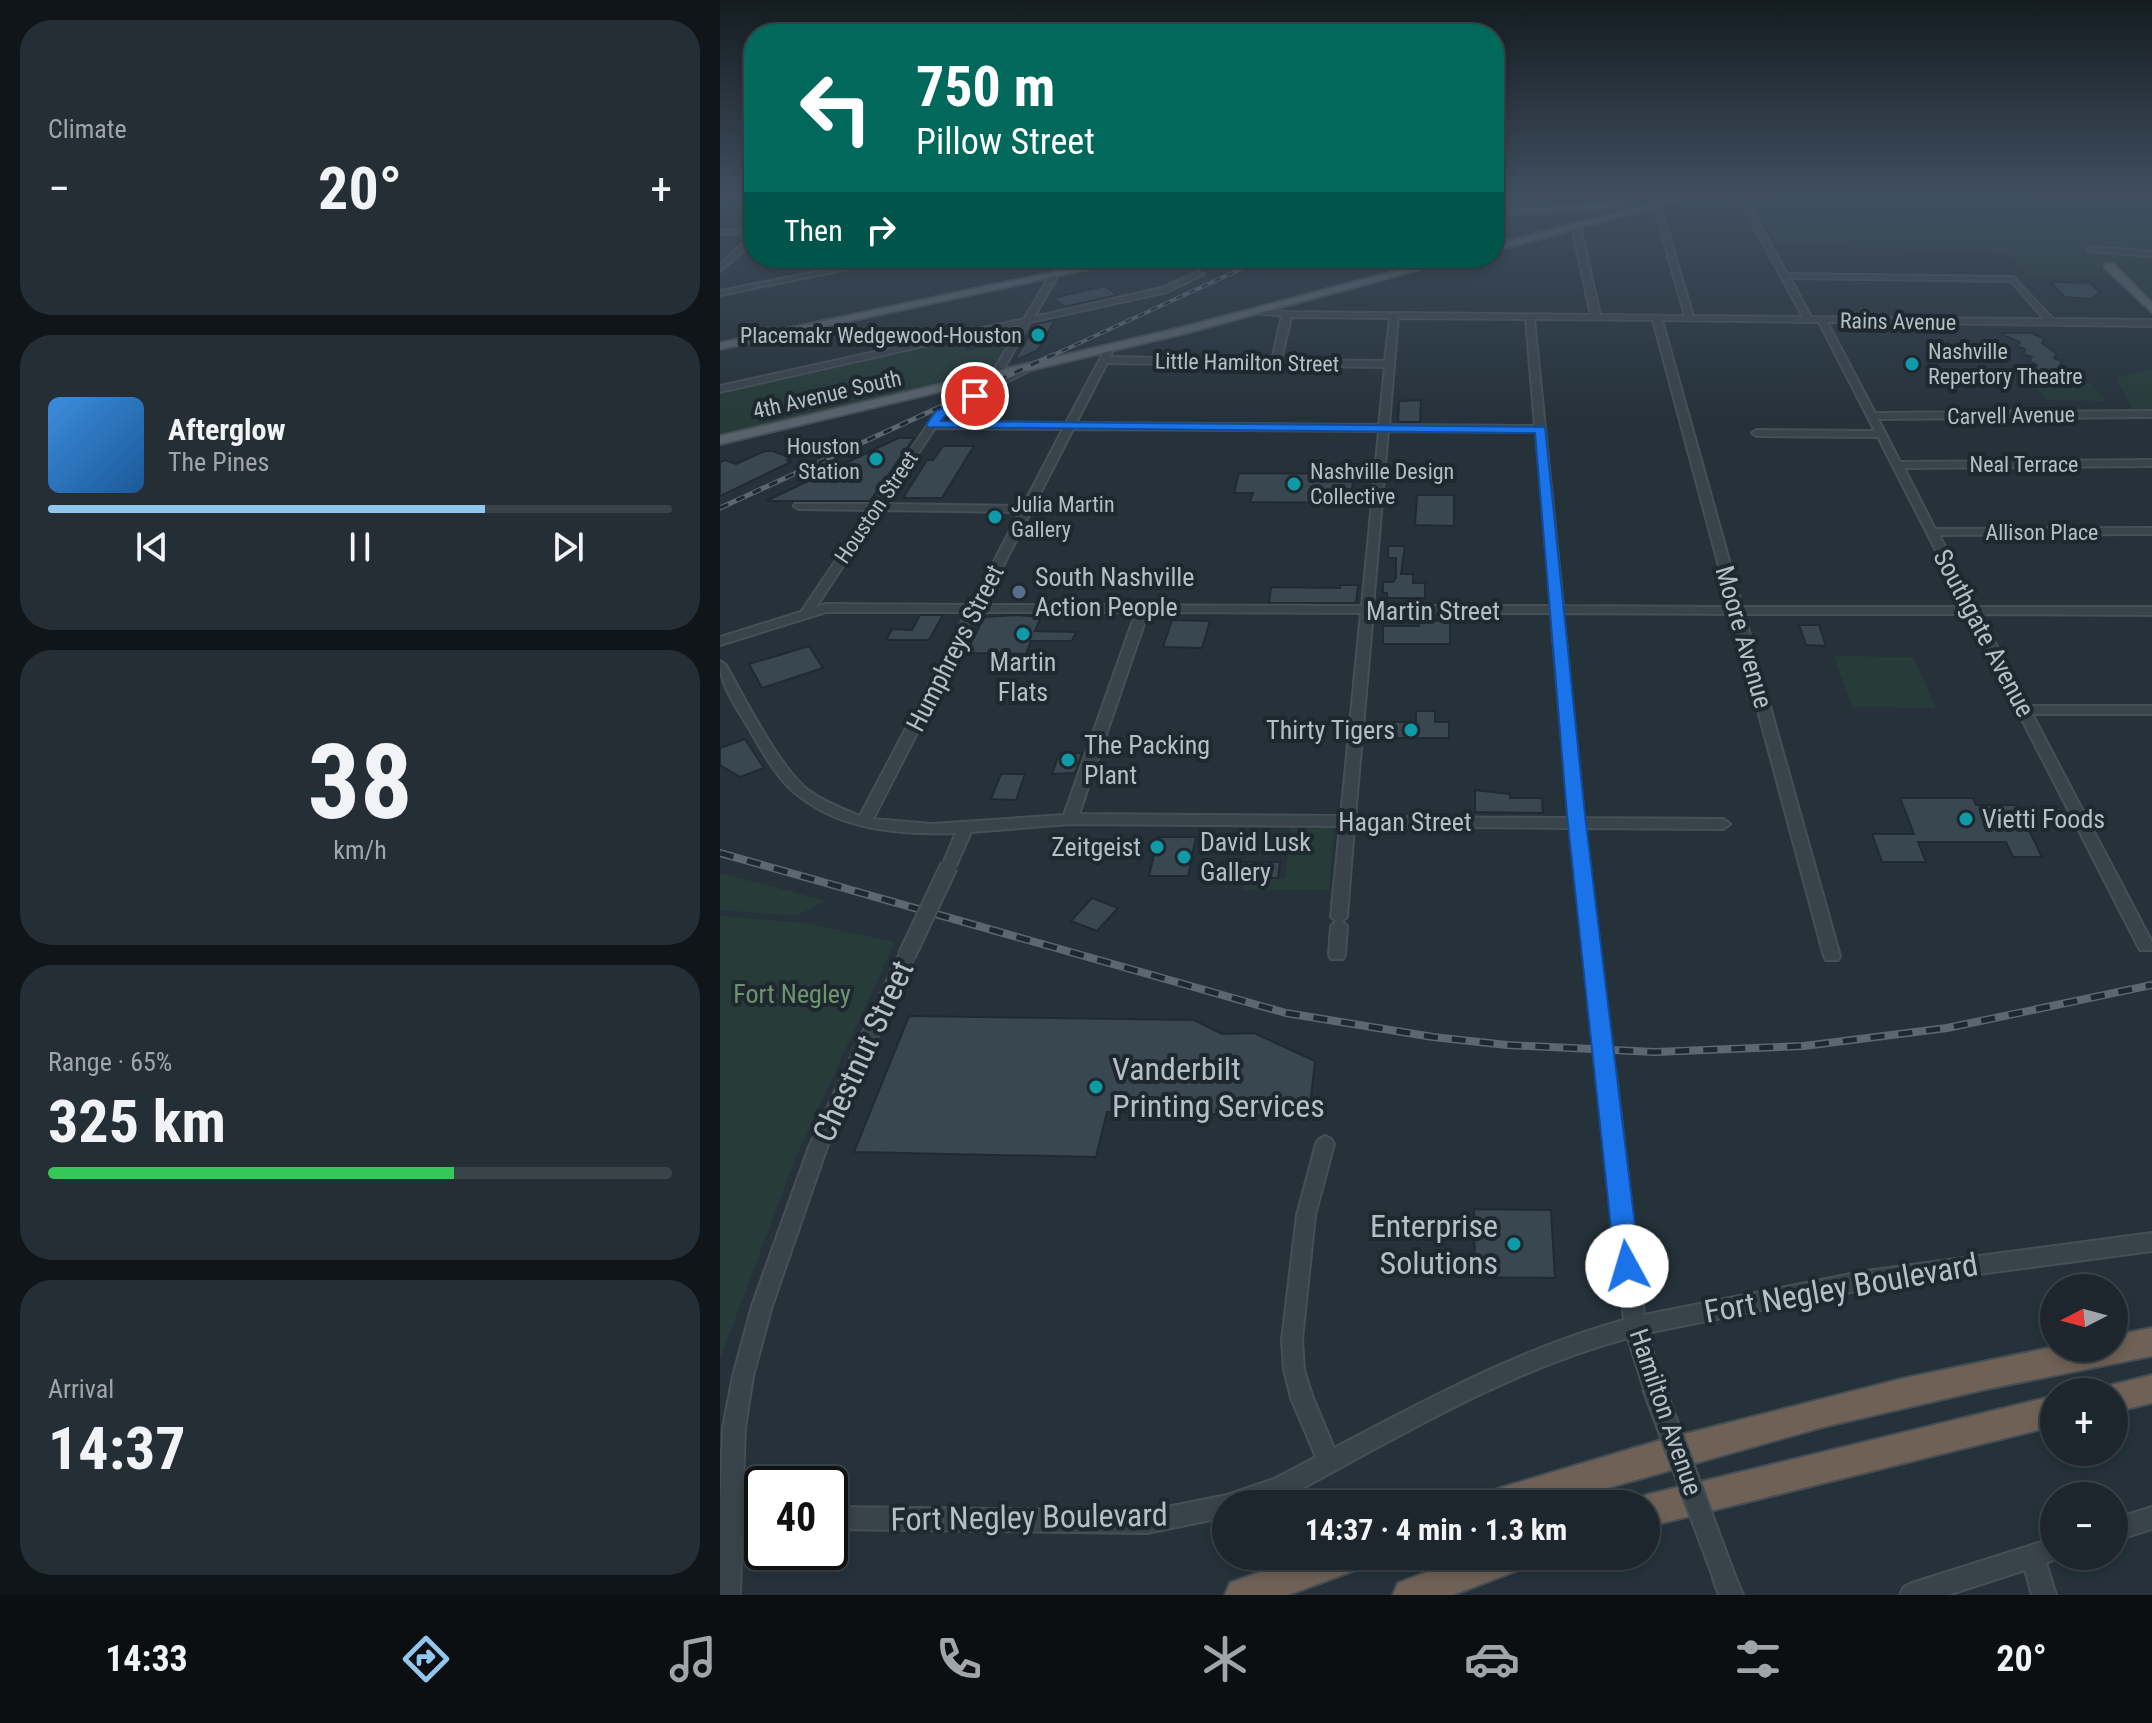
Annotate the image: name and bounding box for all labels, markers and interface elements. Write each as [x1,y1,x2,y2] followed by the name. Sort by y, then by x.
[916,54,1055,120] text: 750 m
[784,56,888,160] icon: left
[48,114,127,144] text: Climate
[916,121,1095,163] text: Pillow Street
[318,153,402,224] text: 20°
[48,163,70,215] text: −
[650,163,672,215] text: +
[859,208,903,252] icon: right
[784,213,843,248] text: Then
[1840,308,1956,335] street label: Rains Avenue
[740,323,1022,348] place label: Placemakr Wedgewood-Houston
[1029,326,1047,344] marker: Placemakr Wedgewood-Houston
[1928,339,2083,389] place label: Nashville Repertory Theatre
[1155,348,1339,377] street label: Little Hamilton Street
[1903,355,1921,373] marker: Nashville Repertory Theatre
[941,362,1009,430] pin
[750,365,904,424] street label: 4th Avenue South
[953,374,997,418] icon: arrive
[1947,402,2075,429] street label: Carvell Avenue
[168,412,286,447] text: Afterglow
[787,434,860,484] place label: Houston Station
[830,446,923,568] street label: Houston Street
[168,447,269,477] text: The Pines
[867,450,885,468] marker: Houston Station
[1970,452,2078,477] street label: Neal Terrace
[1310,459,1454,509] place label: Nashville Design Collective
[1285,475,1303,493] marker: Nashville Design Collective
[1011,492,1115,542] place label: Julia Martin Gallery
[986,508,1004,526] marker: Julia Martin Gallery
[1986,520,2098,545] street label: Allison Place
[130,525,174,569] icon: previous
[338,525,382,569] icon: pause
[546,525,590,569] icon: next
[1927,544,2041,722] street label: Southgate Avenue
[900,560,1010,736] street label: Humphreys Street
[1035,562,1195,622] place label: South Nashville Action People
[1709,562,1779,712] street label: Moore Avenue
[1010,583,1028,601] marker: South Nashville Action People
[1366,596,1500,626] street label: Martin Street
[1014,625,1032,643] marker: Martin Flats
[990,647,1056,707] place label: Martin Flats
[1266,715,1395,745] place label: Thirty Tigers
[1402,721,1420,739] marker: Thirty Tigers
[307,722,413,843] text: 38
[1084,730,1210,790] place label: The Packing Plant
[1059,751,1077,769] marker: The Packing Plant
[1982,804,2105,834] place label: Vietti Foods
[1338,807,1472,837] street label: Hagan Street
[1957,810,1975,828] marker: Vietti Foods
[1200,827,1311,887] place label: David Lusk Gallery
[1051,832,1141,862] place label: Zeitgeist
[333,835,387,865] text: km/h
[1148,838,1166,856] marker: Zeitgeist
[1175,848,1193,866] marker: David Lusk Gallery
[804,954,922,1148] street label: Chestnut Street
[733,979,851,1009] park label: Fort Negley
[48,1047,172,1077] text: Range · 65%
[1112,1050,1325,1125] place label: Vanderbilt Printing Services
[1087,1078,1105,1096] marker: Vanderbilt Printing Services
[48,1086,226,1157] text: 325 km
[1370,1207,1498,1282] place label: Enterprise Solutions
[1585,1224,1669,1308] position arrow
[1505,1235,1523,1253] marker: Enterprise Solutions
[1701,1245,1981,1331] street label: Fort Negley Boulevard
[2040,1274,2128,1362] north arrow
[2040,1274,2128,1570] map controls
[1623,1325,1709,1499] street label: Hamilton Avenue
[48,1374,114,1404] text: Arrival
[2040,1378,2128,1466] button: +
[48,1413,186,1484] text: 14:37
[744,1466,848,1570] speed limit sign: 40
[2040,1482,2128,1570] button: −
[890,1496,1168,1538] street label: Fort Negley Boulevard
[1305,1512,1567,1547] text: 14:37 · 4 min · 1.3 km
[398,1631,454,1687] icon: directions
[665,1631,721,1687] icon: music
[931,1631,987,1687] icon: phone
[1197,1631,1253,1687] icon: climate
[1464,1631,1520,1687] icon: car
[1730,1631,1786,1687] icon: filters
[105,1638,188,1680] text: 14:33
[1996,1638,2047,1680] text: 20°

